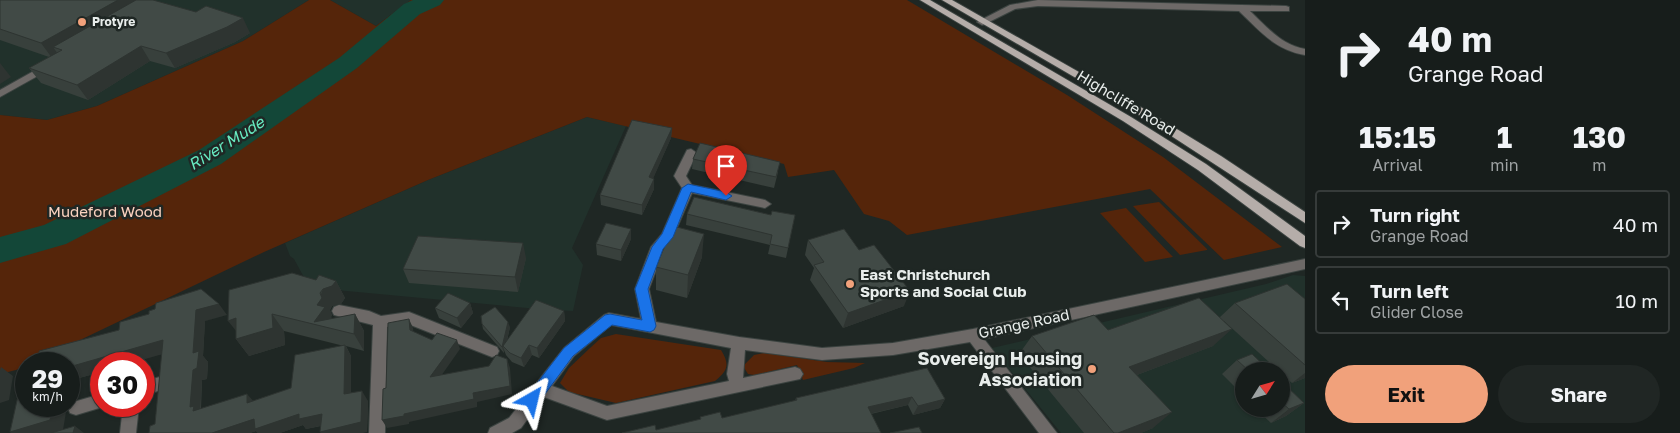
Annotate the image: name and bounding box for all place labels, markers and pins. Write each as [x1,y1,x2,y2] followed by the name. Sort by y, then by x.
[92,14,135,29] place label: Protyre
[76,16,88,28] marker: Protyre
[705,145,747,196] pin
[860,265,1026,300] place label: East Christchurch Sports and Social Club
[844,278,856,290] marker: East Christchurch Sports and Social Club
[918,347,1082,390] place label: Sovereign Housing Association
[1086,363,1098,375] marker: Sovereign Housing Association

